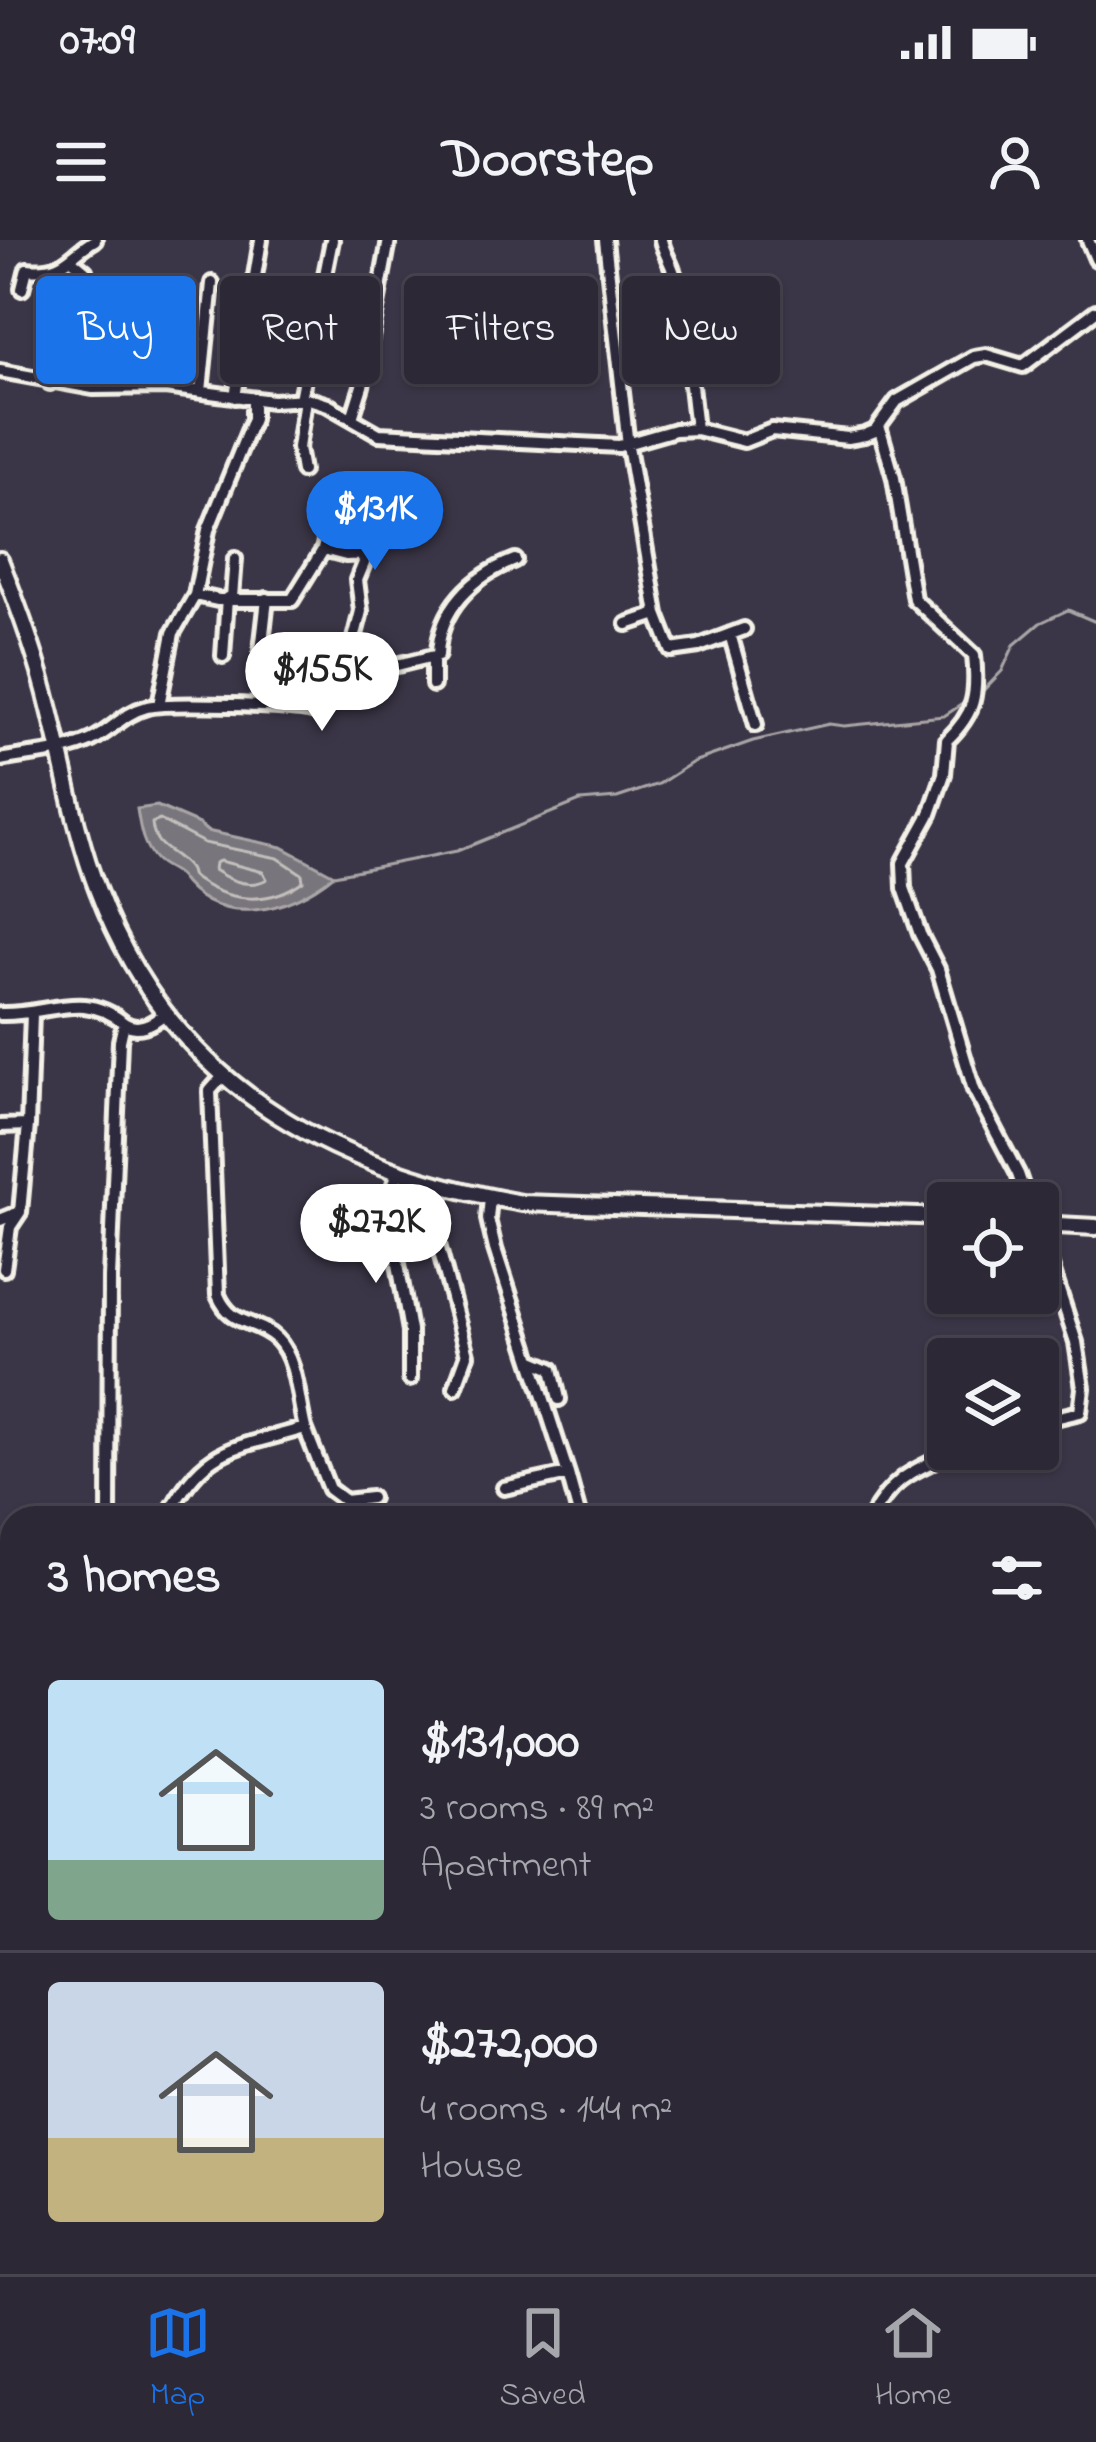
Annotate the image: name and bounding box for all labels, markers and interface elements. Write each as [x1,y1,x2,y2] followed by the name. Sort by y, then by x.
[60,9,135,75] text: 07:09
[442,123,654,201] text: Doorstep
[48,129,114,195] icon: menu
[982,129,1048,195] icon: person
[36,276,196,384] chip: Buy
[220,276,380,384] chip: Rent
[404,276,598,384] chip: Filters
[622,276,780,384] chip: New
[291,471,459,573] pin: $131K
[333,481,417,538] text: $131K
[238,632,406,734] pin: $155K
[272,642,372,699] text: $155K
[927,1182,1059,1470] map controls
[927,1182,1059,1314] button: locate
[292,1184,460,1286] pin: $272K
[327,1194,425,1251] text: $272K
[927,1338,1059,1470] button: layers
[48,1541,221,1616] text: 3 homes
[984,1545,1050,1611] icon: filters
[420,1706,579,1781] text: $131,000
[144,1728,288,1872] icon: home
[420,1781,654,1838] text: 3 rooms · 89 m²
[420,1838,592,1895] text: Apartment
[420,2007,597,2082] text: $272,000
[144,2030,288,2174] icon: home
[420,2082,673,2139] text: 4 rooms · 144 m²
[420,2139,522,2196] text: House
[145,2300,211,2420] tab: Map
[500,2300,586,2420] tab: Saved
[875,2300,951,2420] tab: Home

